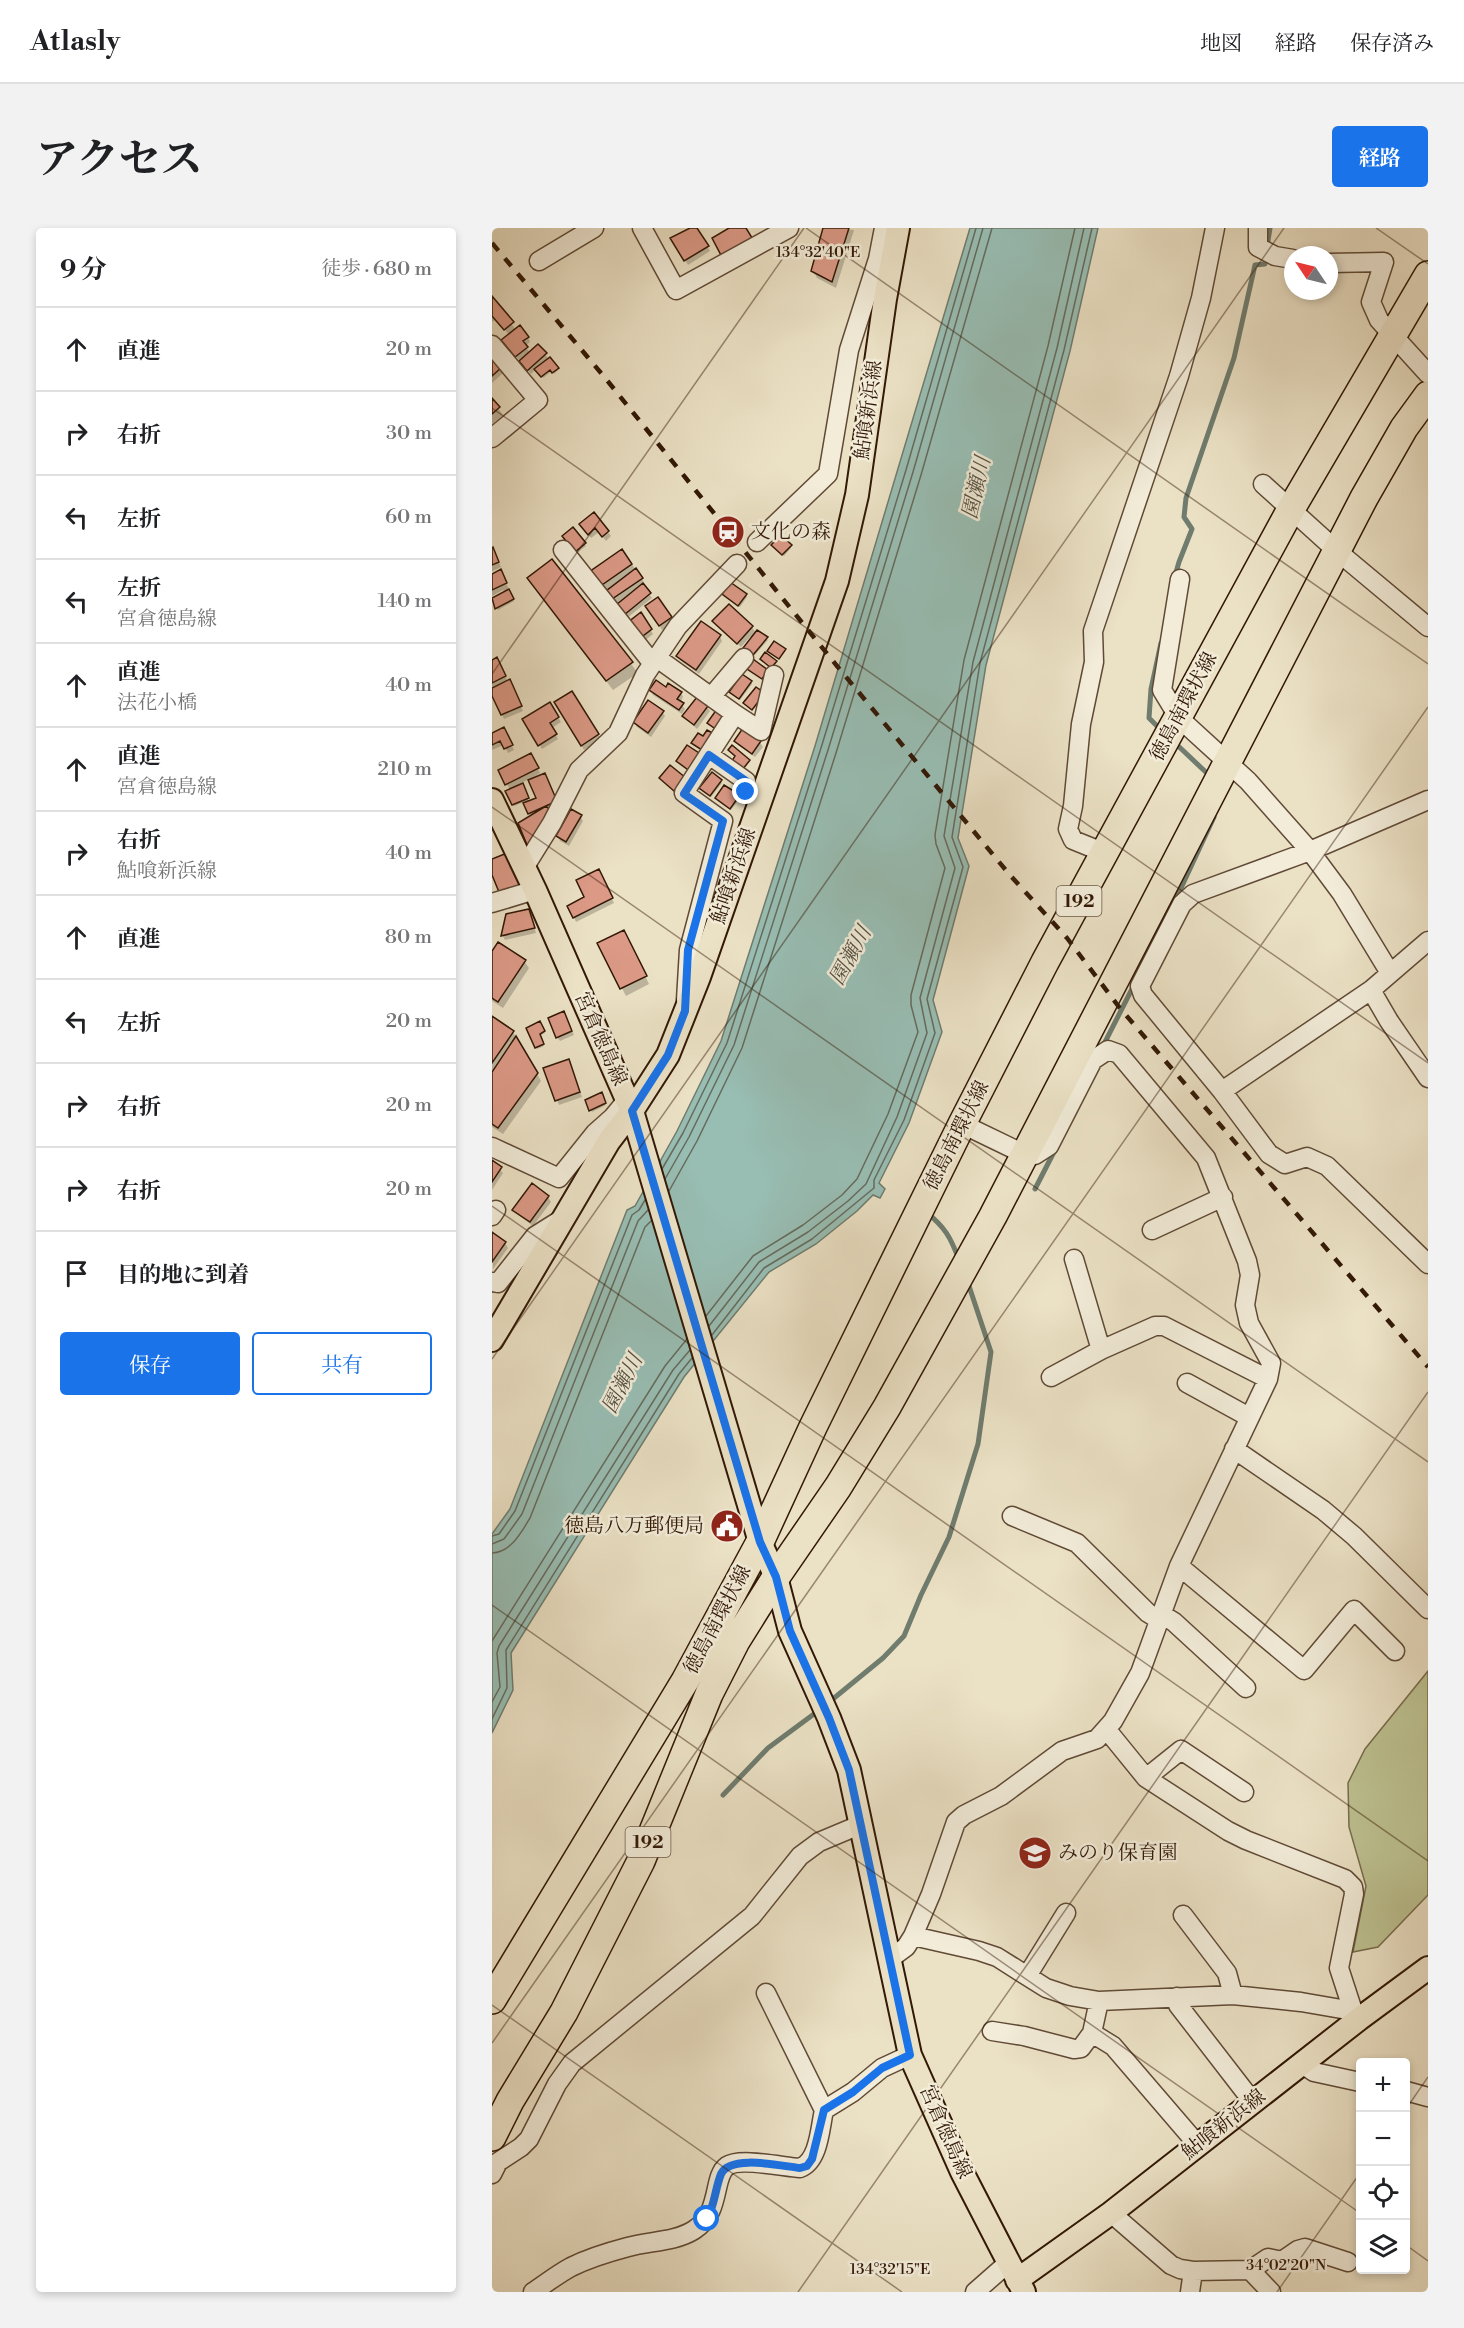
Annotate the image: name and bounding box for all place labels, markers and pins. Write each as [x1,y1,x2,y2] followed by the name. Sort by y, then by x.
[710,514,746,550] station icon: 文化の森
[751,520,831,545] place label: 文化の森
[709,1508,745,1544] public building icon: 徳島八万郵便局
[564,1514,704,1539] place label: 徳島八万郵便局
[1017,1835,1053,1871] school or university icon: みのり保育園
[1058,1841,1178,1866] place label: みのり保育園

